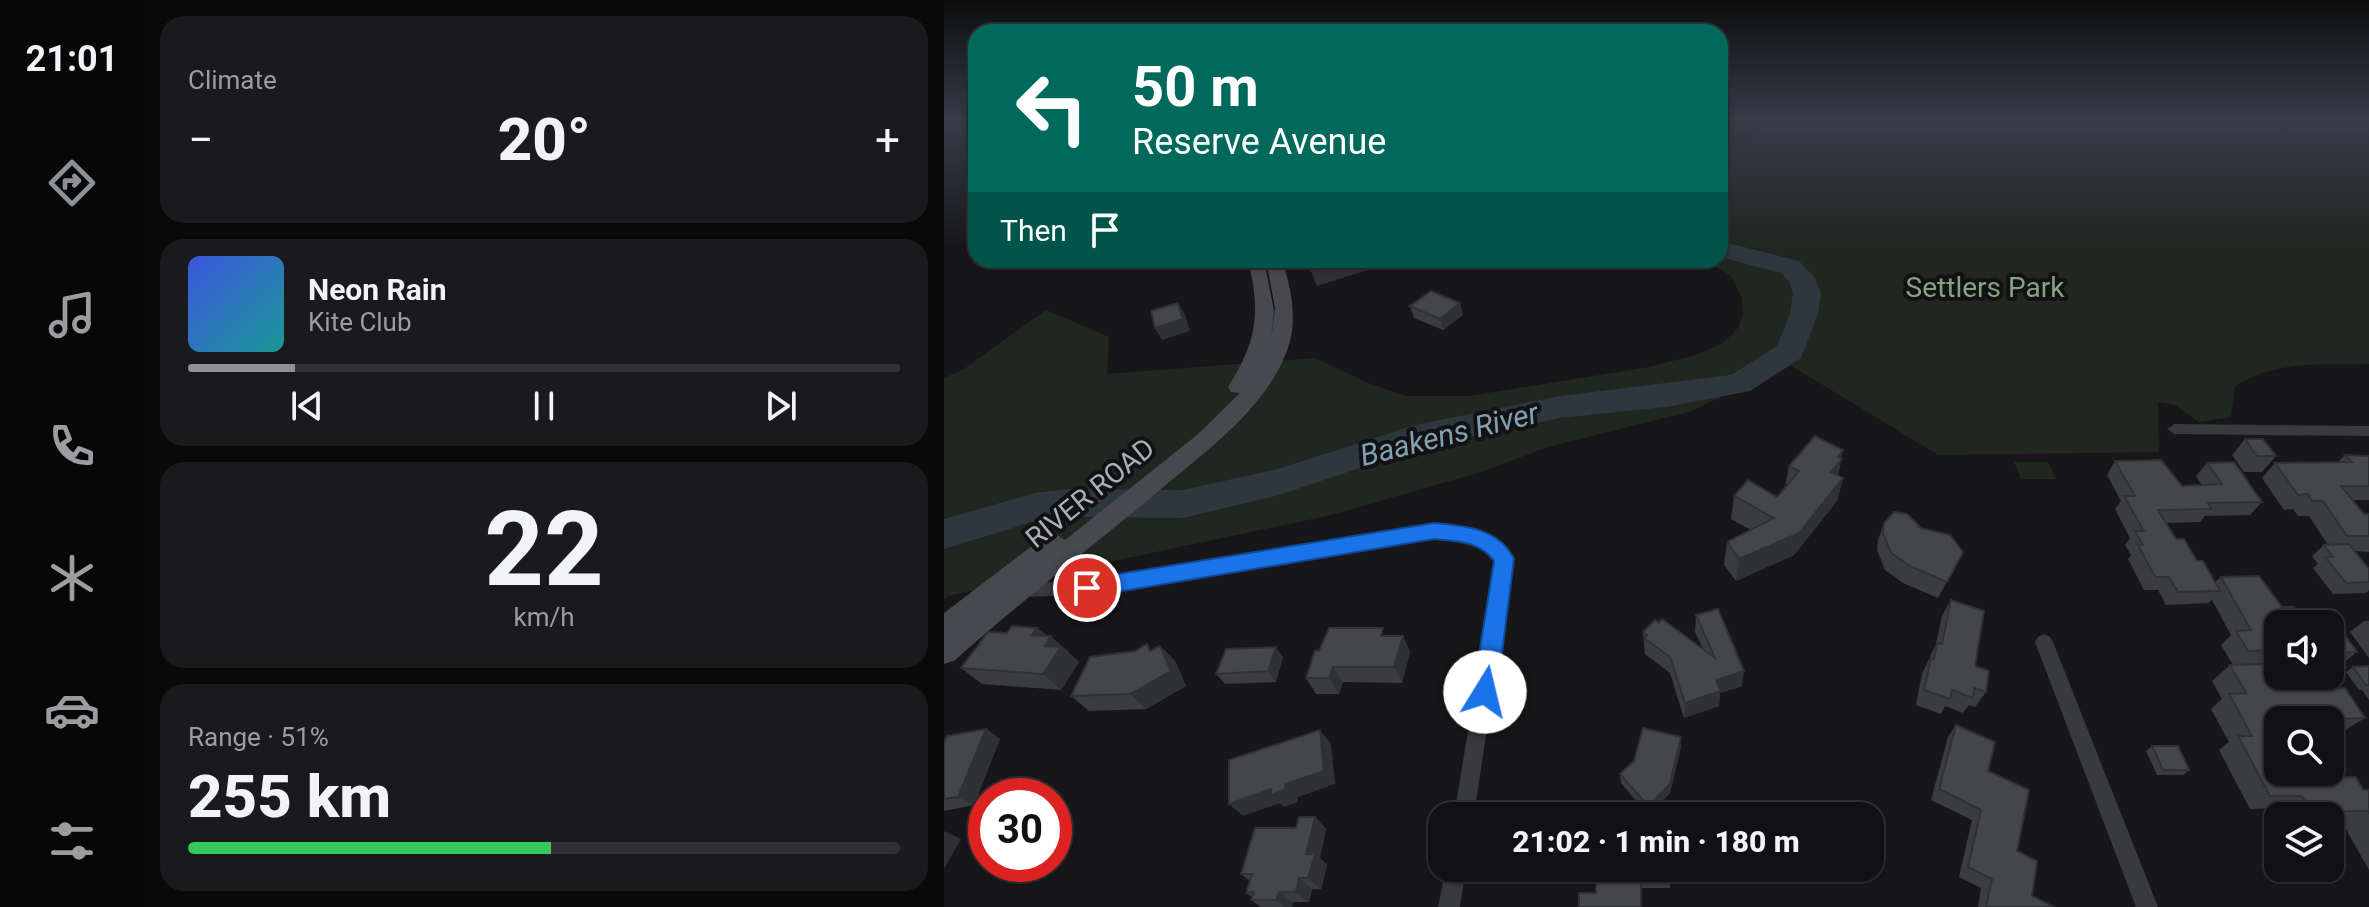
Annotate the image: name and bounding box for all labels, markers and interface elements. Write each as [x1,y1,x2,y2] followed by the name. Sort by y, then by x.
[26,38,118,80] text: 21:01
[1132,54,1259,120] text: 50 m
[1000,56,1104,160] icon: left
[188,65,277,95] text: Climate
[498,104,591,175] text: 20°
[188,114,213,166] text: −
[875,114,900,166] text: +
[1132,121,1386,163] text: Reserve Avenue
[44,155,100,211] icon: directions
[1083,208,1127,252] icon: arrive
[1000,213,1067,248] text: Then
[1906,271,2065,304] park label: Settlers Park
[308,272,447,307] text: Neon Rain
[44,287,100,343] icon: music
[308,307,412,337] text: Kite Club
[285,384,329,428] icon: previous
[522,384,566,428] icon: pause
[759,384,803,428] icon: next
[1356,395,1543,473] water label: Baakens River
[44,418,100,474] icon: phone
[1019,431,1161,555] street label: RIVER ROAD
[484,489,604,610] text: 22
[44,550,100,606] icon: climate
[1053,554,1121,622] pin
[1065,566,1109,610] icon: arrive
[513,602,575,632] text: km/h
[2264,610,2344,882] map controls
[2264,610,2344,690] button: sound
[1443,650,1527,734] position arrow
[44,682,100,738] icon: car
[2264,706,2344,786] button: search
[188,722,329,752] text: Range · 51%
[188,761,391,832] text: 255 km
[968,778,1072,882] speed limit sign: 30
[2264,802,2344,882] button: layers
[44,813,100,869] icon: filters
[1512,824,1800,859] text: 21:02 · 1 min · 180 m

